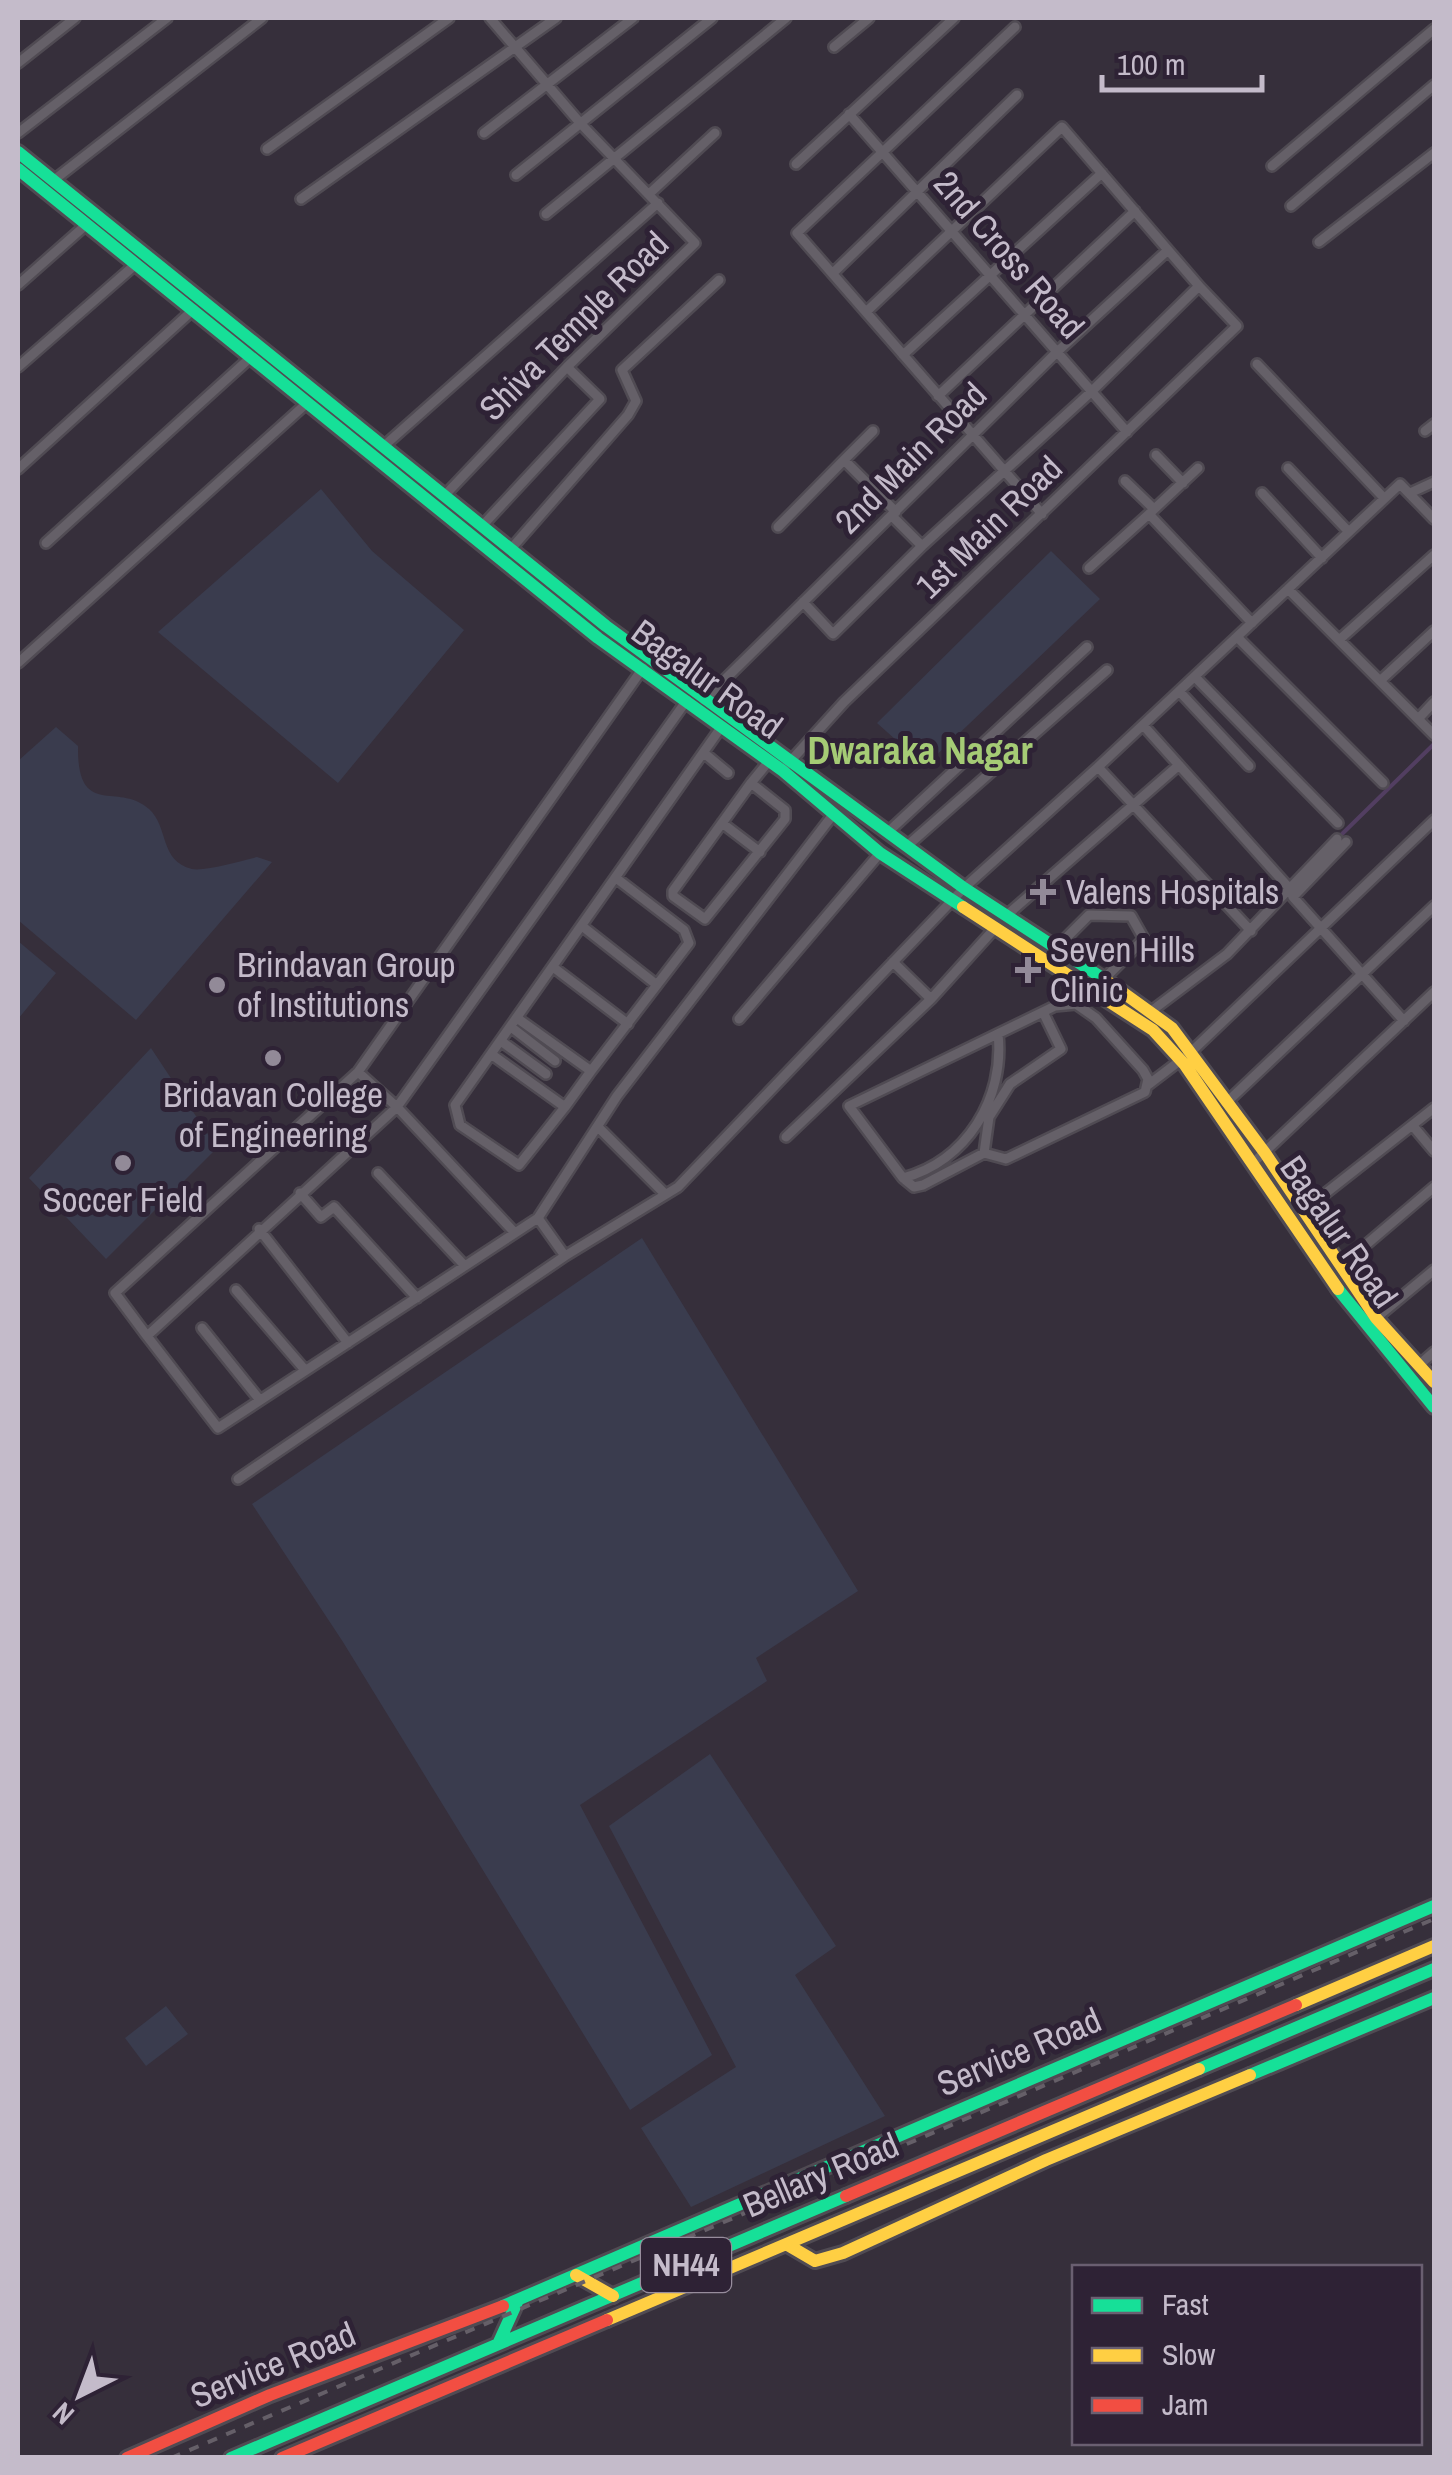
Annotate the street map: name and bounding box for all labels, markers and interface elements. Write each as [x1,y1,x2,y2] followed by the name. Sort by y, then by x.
[1102,30,1262,92] scale bar
[1117,44,1185,84] text: 100 m
[924,161,1095,348] street label: 2nd Cross Road
[469,221,679,431] street label: Shiva Temple Road
[825,372,997,544] street label: 2nd Main Road
[905,445,1072,608] street label: 1st Main Road
[622,608,792,749] street label: Bagalur Road
[807,725,1033,776] district label: Dwaraka Nagar
[1066,868,1279,915] place label: Valens Hospitals
[1030,879,1056,905] marker: Valens Hospitals
[1050,926,1195,1013] place label: Seven Hills Clinic
[237,941,456,1028] place label: Brindavan Group of Institutions
[1015,957,1041,983] marker: Seven Hills Clinic
[206,974,228,996] marker: Brindavan Group of Institutions
[262,1047,284,1069] marker: Bridavan College of Engineering
[163,1071,383,1158] place label: Bridavan College of Engineering
[1270,1146,1409,1317] street label: Bagalur Road
[112,1152,134,1174] marker: Soccer Field
[42,1176,204,1223] place label: Soccer Field
[930,1996,1108,2107] street label: Service Road
[736,2121,906,2228] street label: Bellary Road
[641,2238,731,2292] road number: NH44
[1072,2265,1422,2445] legend
[1162,2284,1209,2324] text: Fast
[183,2310,362,2419] street label: Service Road
[1162,2334,1216,2374] text: Slow
[30,2345,130,2445] north arrow
[1162,2384,1208,2424] text: Jam
[44,2394,82,2433] text: N

